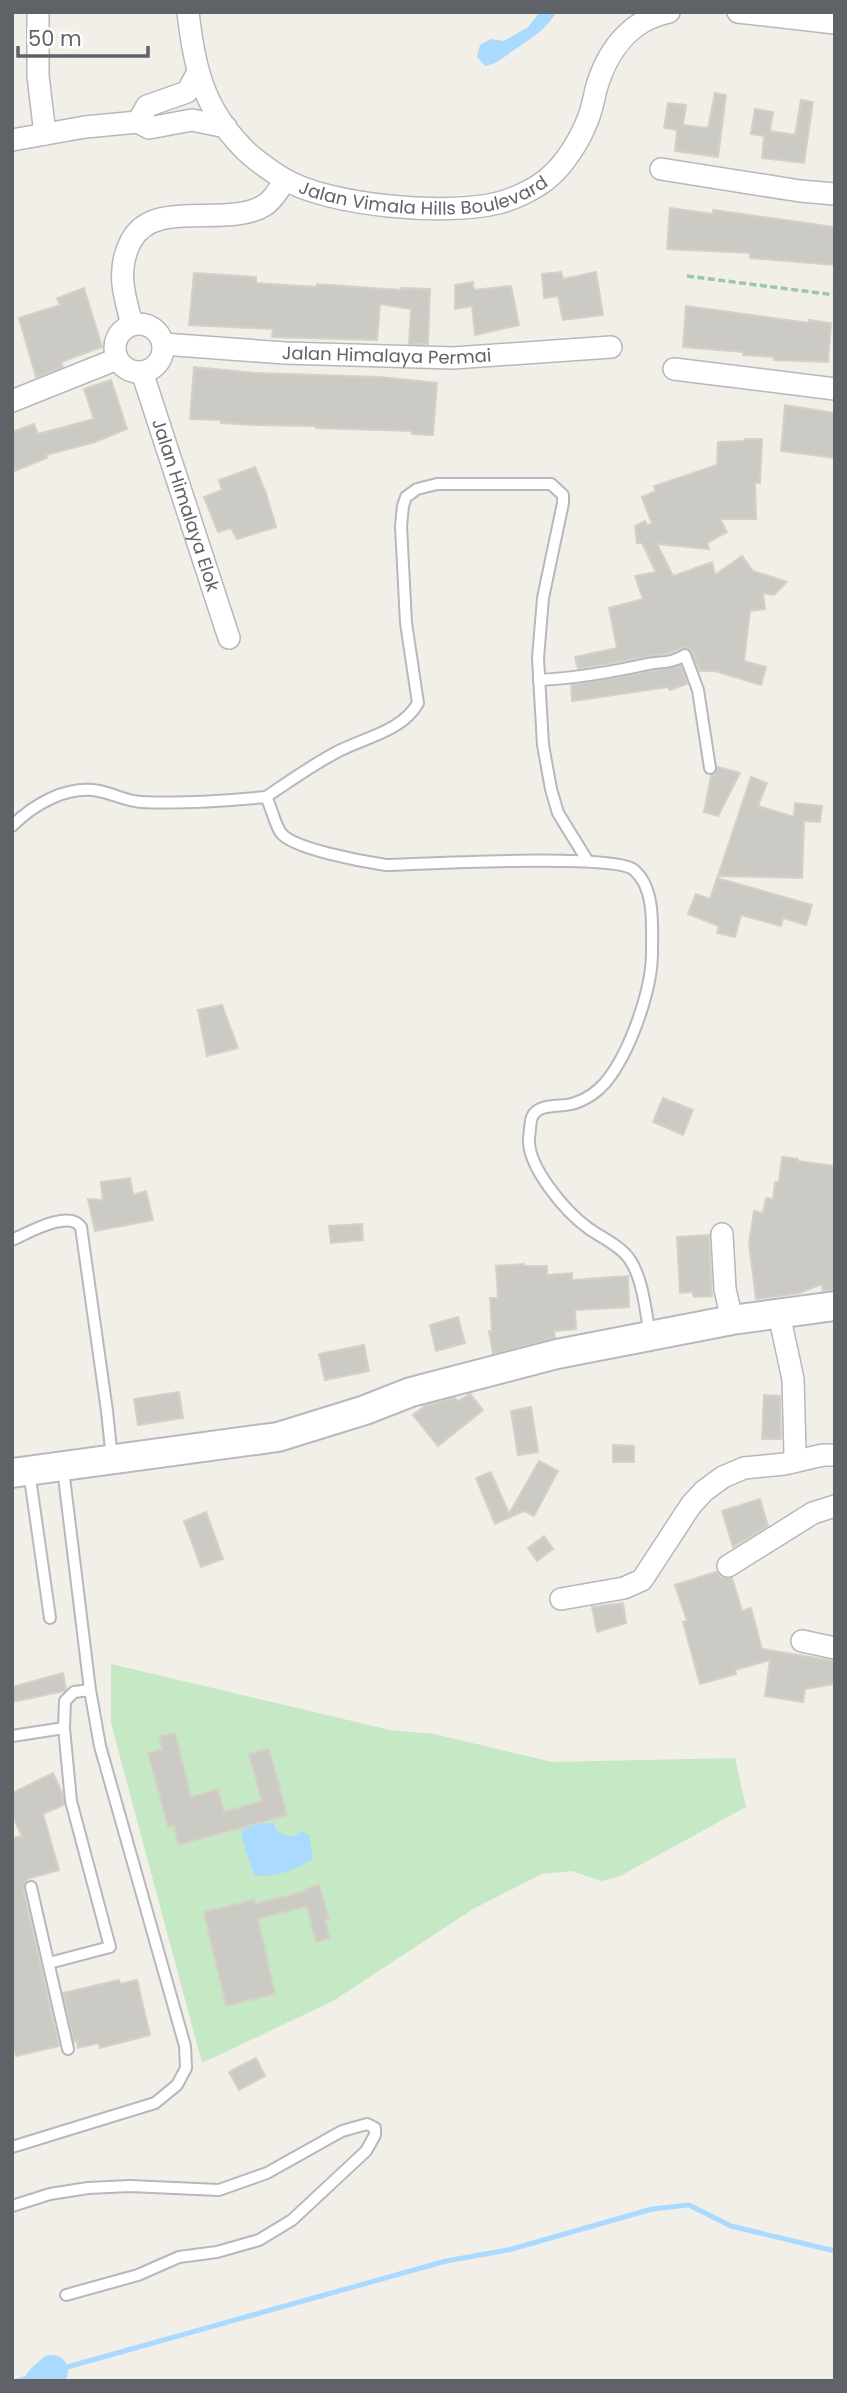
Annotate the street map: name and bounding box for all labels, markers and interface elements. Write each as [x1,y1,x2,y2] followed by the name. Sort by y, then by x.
[18,14,147,58] scale bar
[28,24,82,53] text: 50 m
[294,163,548,193] street label: Jalan Vimala Hills Boulevard
[295,170,553,221] text: Jalan Vimala Hills Boulevard
[282,340,492,370] street label: Jalan Himalaya Permai
[146,415,226,595] street label: Jalan Himalaya Elok

